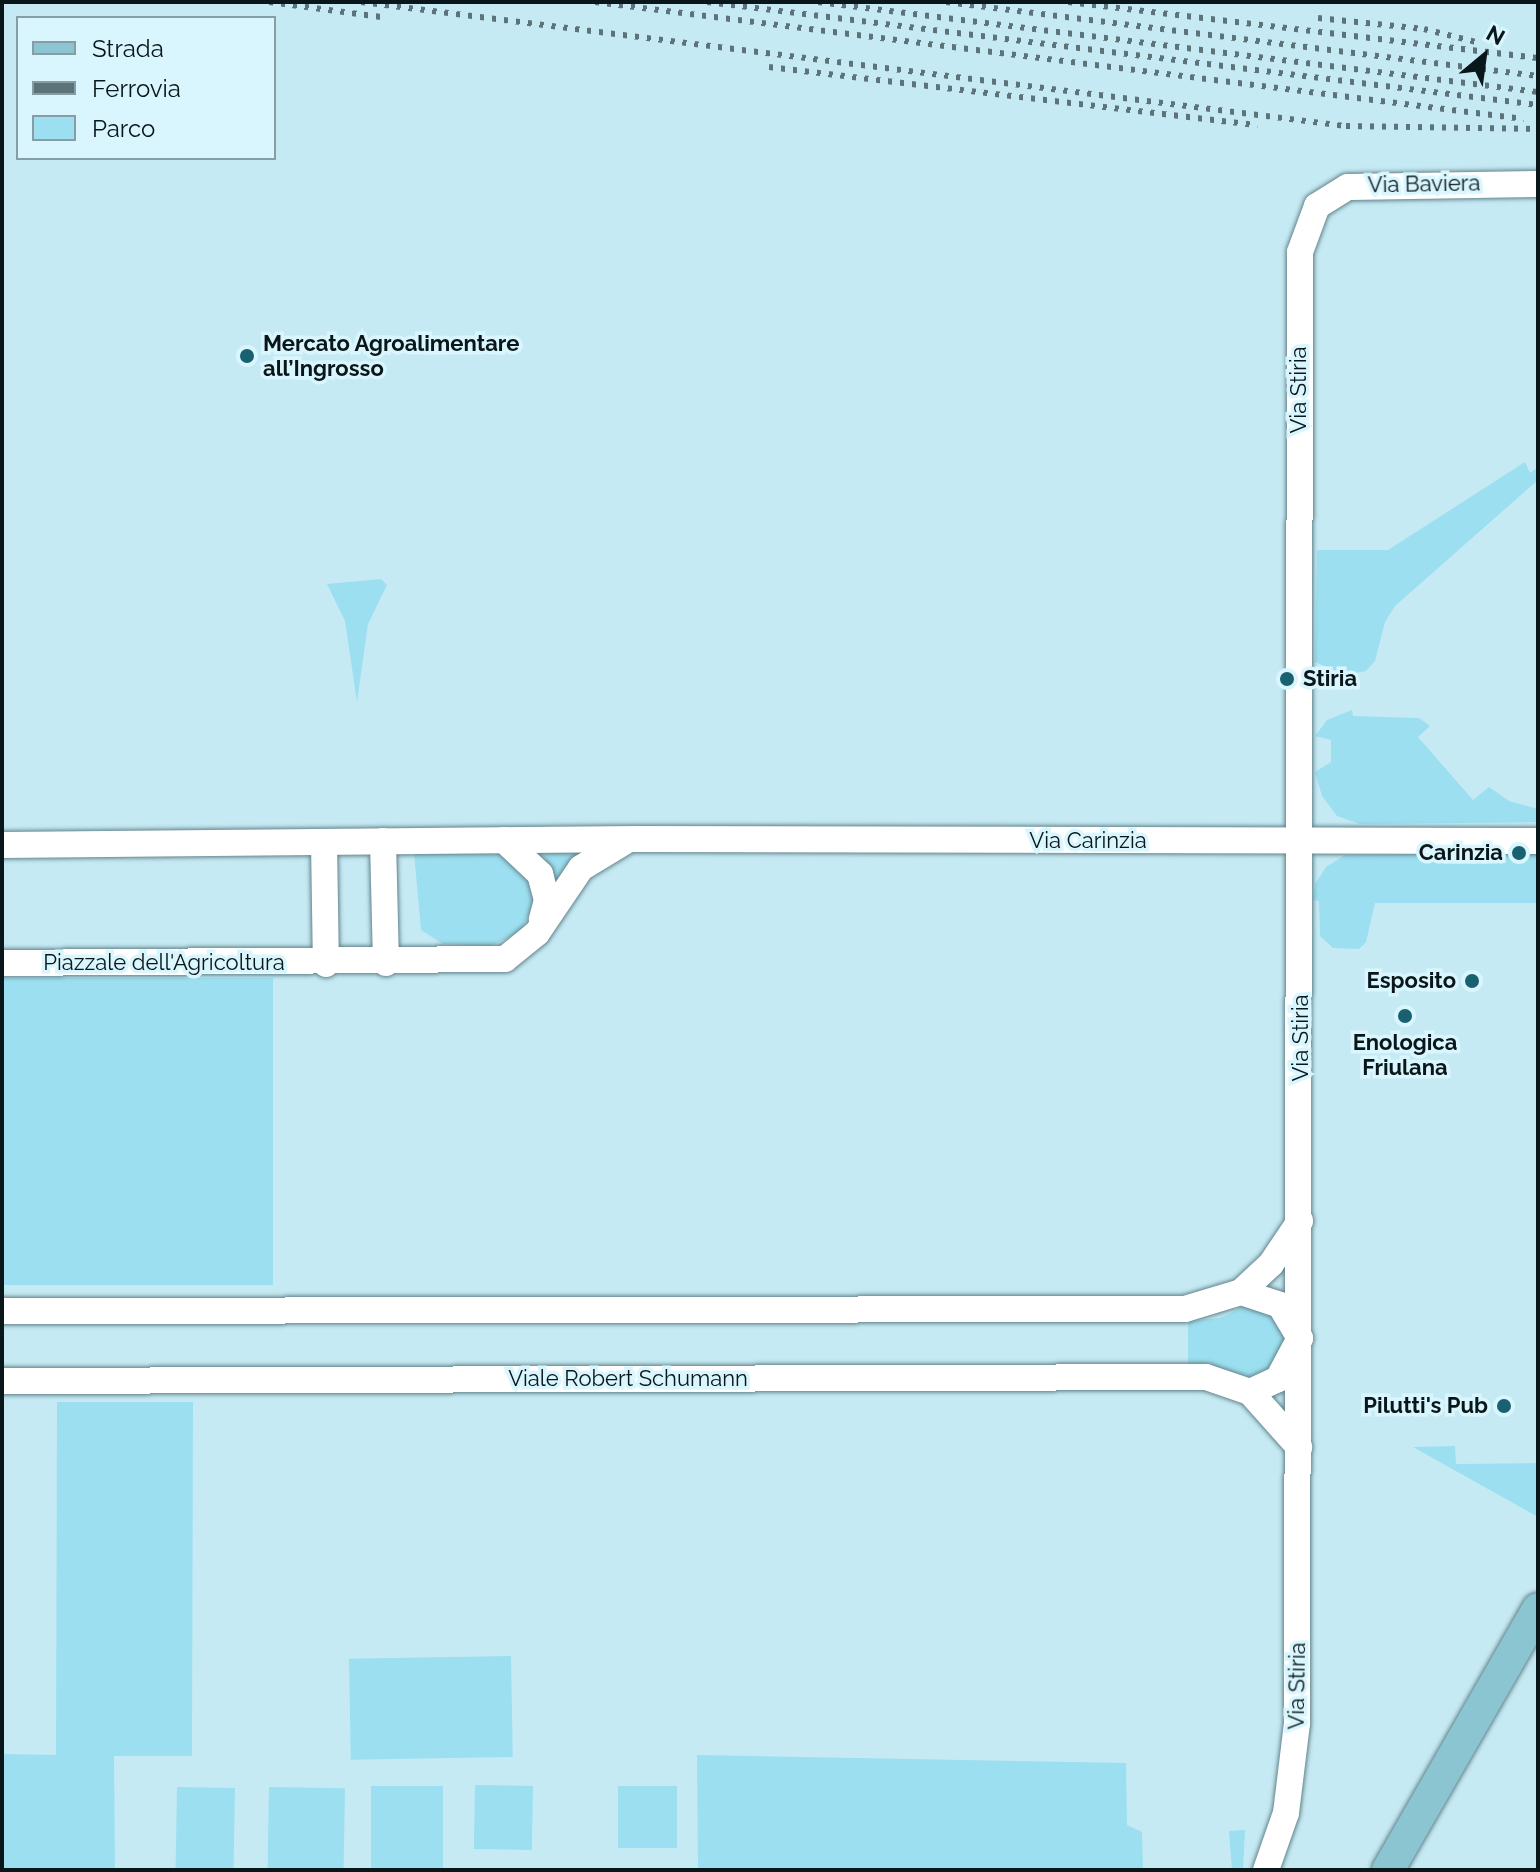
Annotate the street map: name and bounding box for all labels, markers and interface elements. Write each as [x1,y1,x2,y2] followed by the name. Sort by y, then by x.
[16,16,276,160] legend
[1444,16,1524,96] north arrow
[1482,20,1509,50] text: N
[92,34,164,63] text: Strada
[92,74,181,103] text: Ferrovia
[92,114,155,143] text: Parco
[1367,170,1481,198] street label: Via Baviera
[263,330,520,382] place label: Mercato Agroalimentare all’Ingrosso
[1286,346,1312,434] street label: Via Stiria
[238,347,256,365] marker: Mercato Agroalimentare all’Ingrosso
[1303,666,1357,692] place label: Stiria
[1278,670,1296,688] marker: Stiria
[1029,828,1147,854] street label: Via Carinzia
[1419,840,1503,866] place label: Carinzia
[1510,844,1528,862] marker: Carinzia
[43,950,285,976] street label: Piazzale dell'Agricoltura
[1367,968,1456,994] place label: Esposito
[1463,972,1481,990] marker: Esposito
[1288,994,1314,1082] street label: Via Stiria
[1396,1007,1414,1025] marker: Enologica Friulana
[1353,1029,1457,1080] place label: Enologica Friulana
[508,1366,748,1392] street label: Viale Robert Schumann
[1363,1393,1488,1419] place label: Pilutti's Pub
[1495,1397,1513,1415] marker: Pilutti's Pub
[1283,1642,1311,1730] street label: Via Stiria

